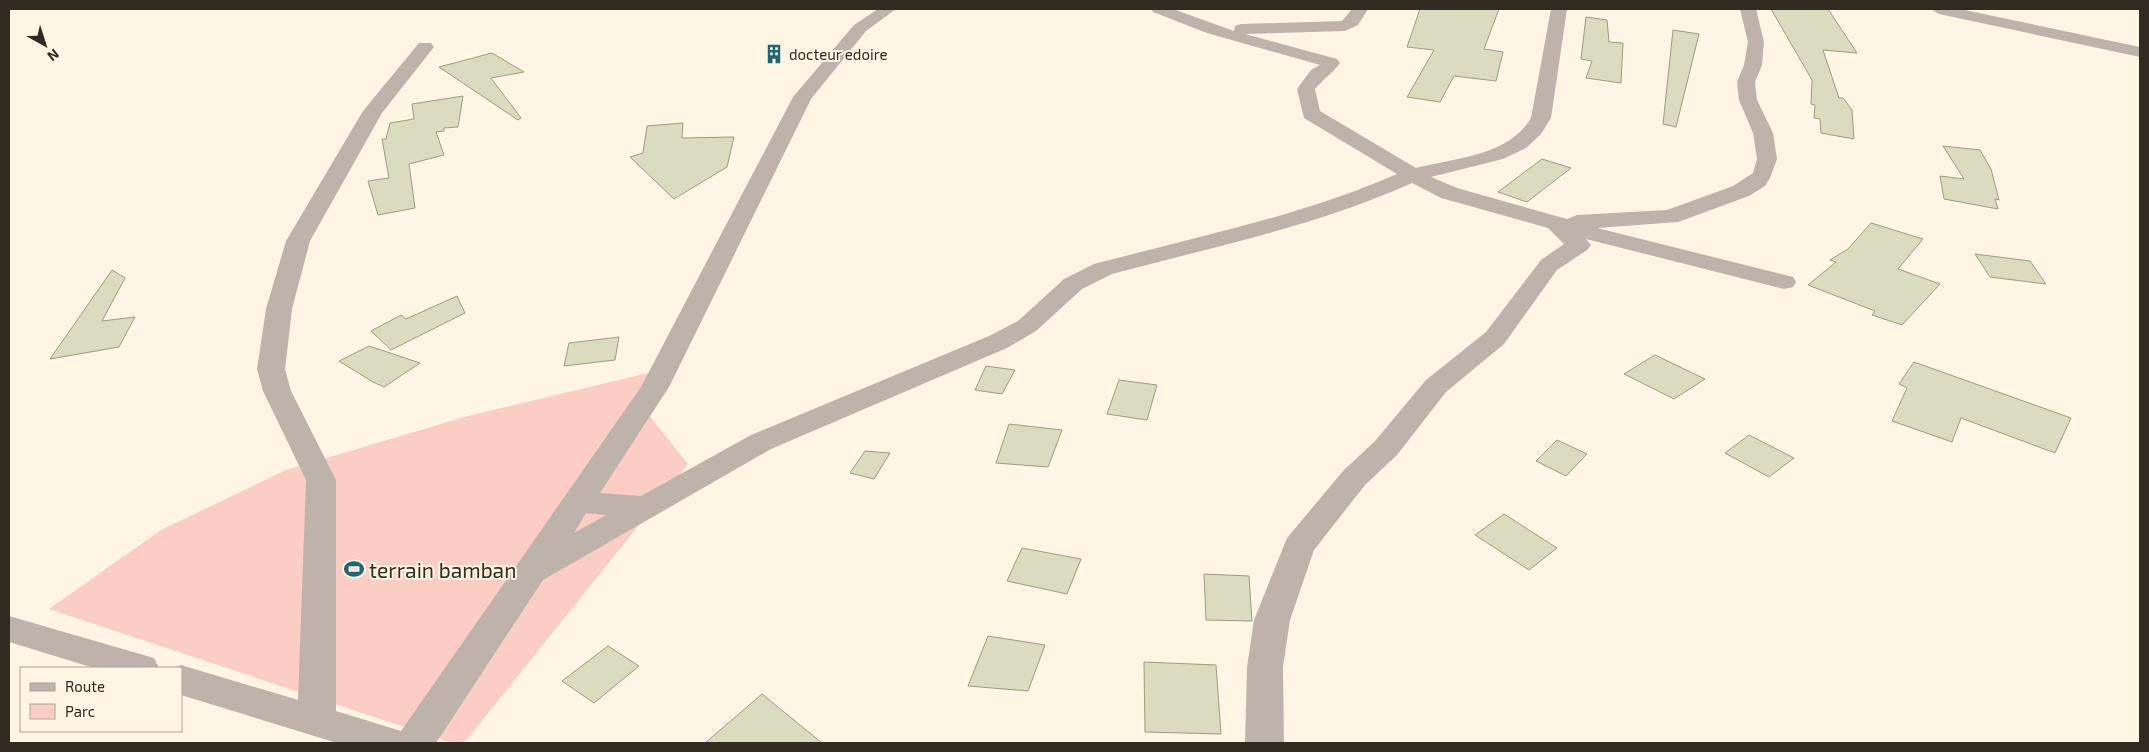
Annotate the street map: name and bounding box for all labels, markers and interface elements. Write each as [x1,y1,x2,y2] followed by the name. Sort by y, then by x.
[20,20,70,70] north arrow
[763,43,785,65] building icon: docteur edoire
[789,45,888,63] place label: docteur edoire
[44,46,63,65] text: N
[369,557,516,582] place label: terrain bamban
[343,558,365,580] sports icon: terrain bamban
[20,667,182,732] legend
[65,677,105,695] text: Route
[65,702,95,720] text: Parc

